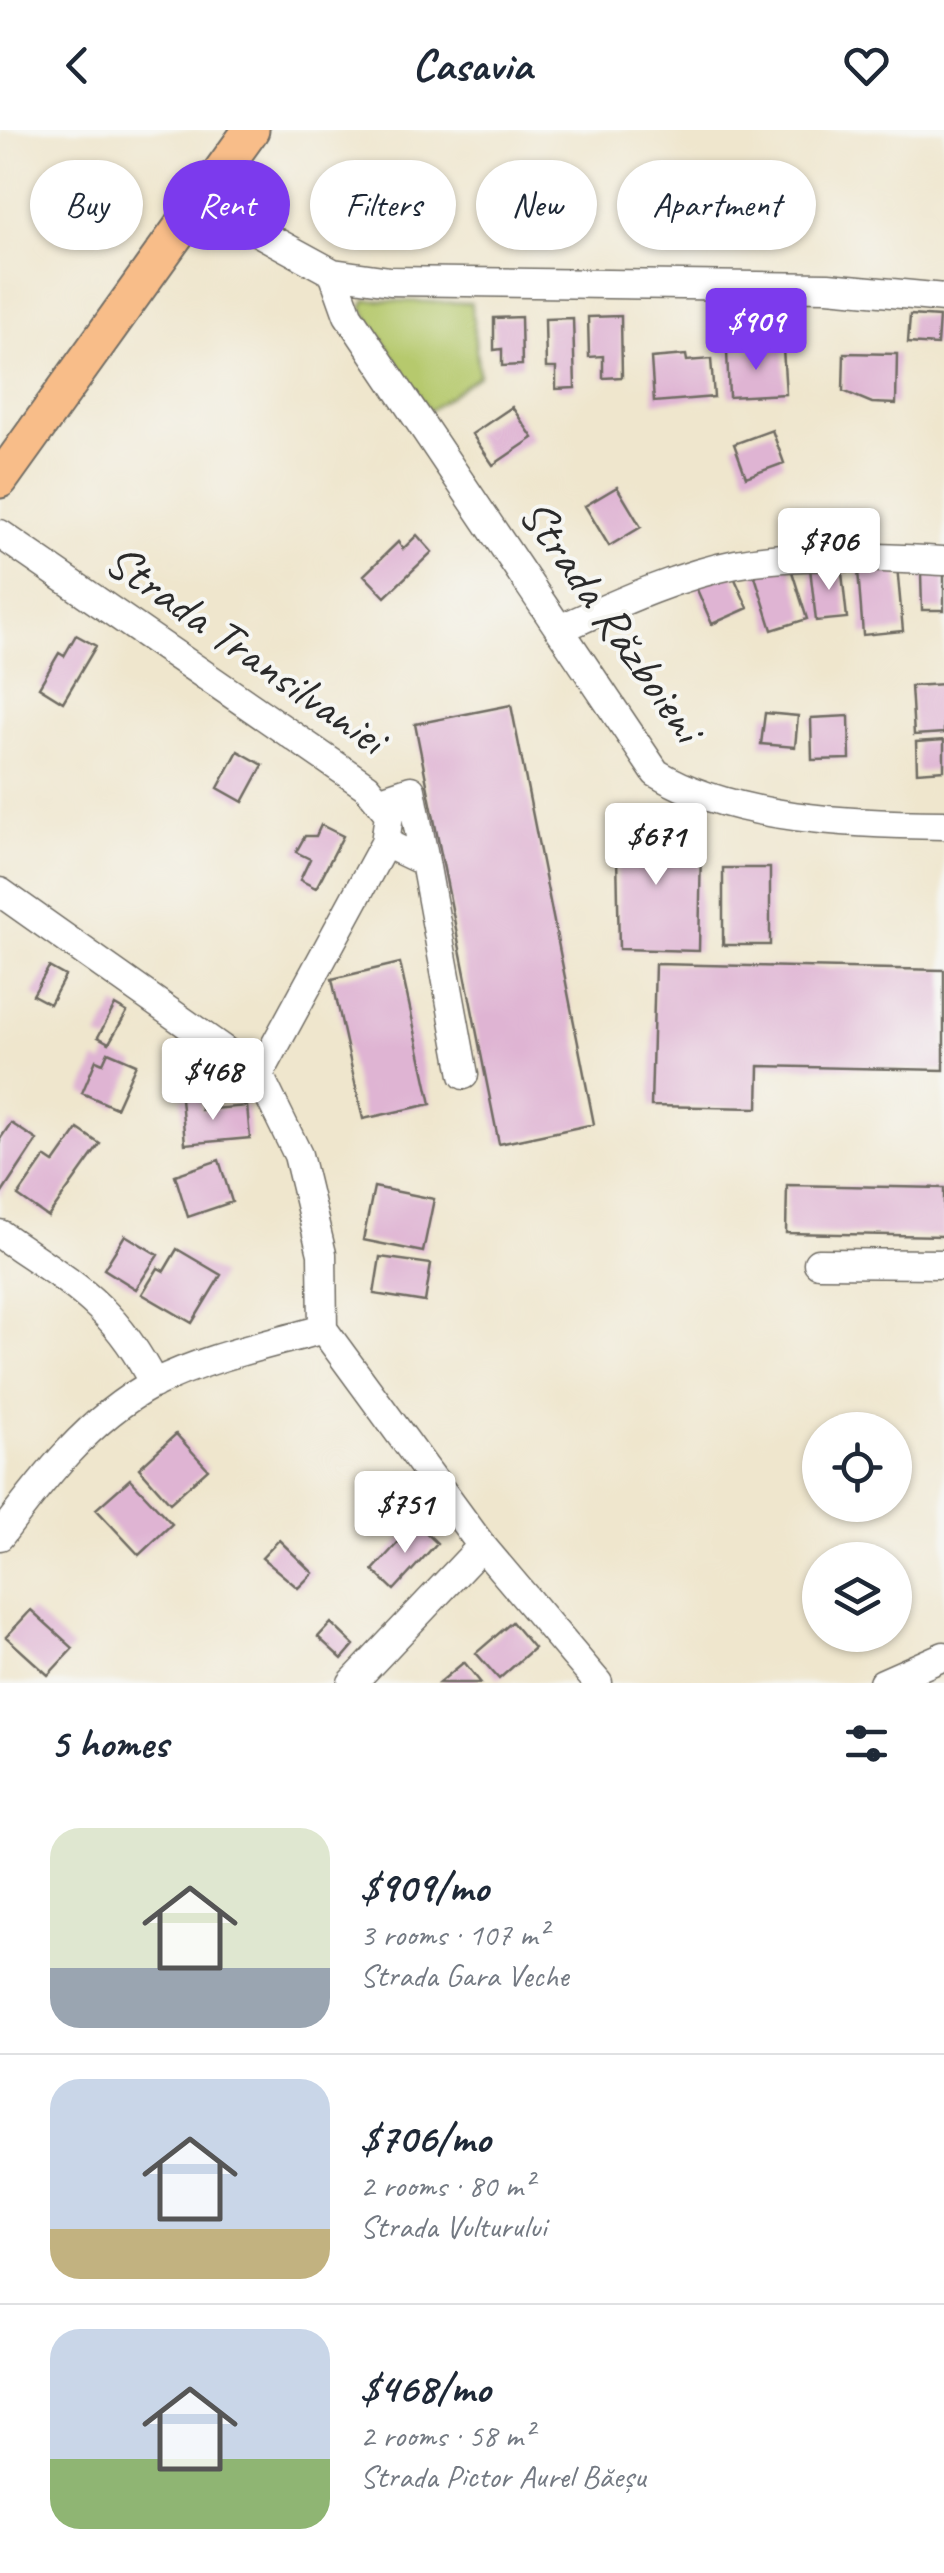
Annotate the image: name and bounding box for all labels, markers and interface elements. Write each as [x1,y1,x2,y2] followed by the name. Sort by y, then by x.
[412,37,532,94] text: Casavia
[50,38,105,93] icon: back
[839,38,894,93] icon: heart
[30,160,143,250] chip: Buy
[163,160,290,250] chip: Rent
[310,160,456,250] chip: Filters
[476,160,597,250] chip: New
[617,160,816,250] chip: Apartment
[697,288,815,373] pin: $909
[728,300,784,341] text: $909
[506,487,721,757] street label: Strada Războieni
[770,508,888,593] pin: $706
[800,520,858,561] text: $706
[94,530,402,771] street label: Strada Transilvaniei
[597,803,715,888] pin: $671
[627,815,685,856] text: $671
[154,1038,272,1123] pin: $468
[184,1050,242,1091] text: $468
[802,1412,912,1652] map controls
[802,1412,912,1522] button: locate
[346,1471,464,1556] pin: $751
[377,1483,433,1524] text: $751
[802,1542,912,1652] button: layers
[839,1716,894,1771] icon: filters
[50,1717,168,1770] text: 5 homes
[360,1861,488,1914] text: $909/mo
[130,1868,250,1988] icon: home
[360,1914,547,1955] text: 3 rooms · 107 m²
[360,1955,569,1996] text: Strada Gara Veche
[360,2112,490,2165] text: $706/mo
[130,2119,250,2239] icon: home
[360,2165,533,2206] text: 2 rooms · 80 m²
[360,2206,546,2247] text: Strada Vulturului
[360,2362,490,2415] text: $468/mo
[130,2369,250,2489] icon: home
[360,2415,533,2456] text: 2 rooms · 58 m²
[360,2456,646,2497] text: Strada Pictor Aurel Băeșu

